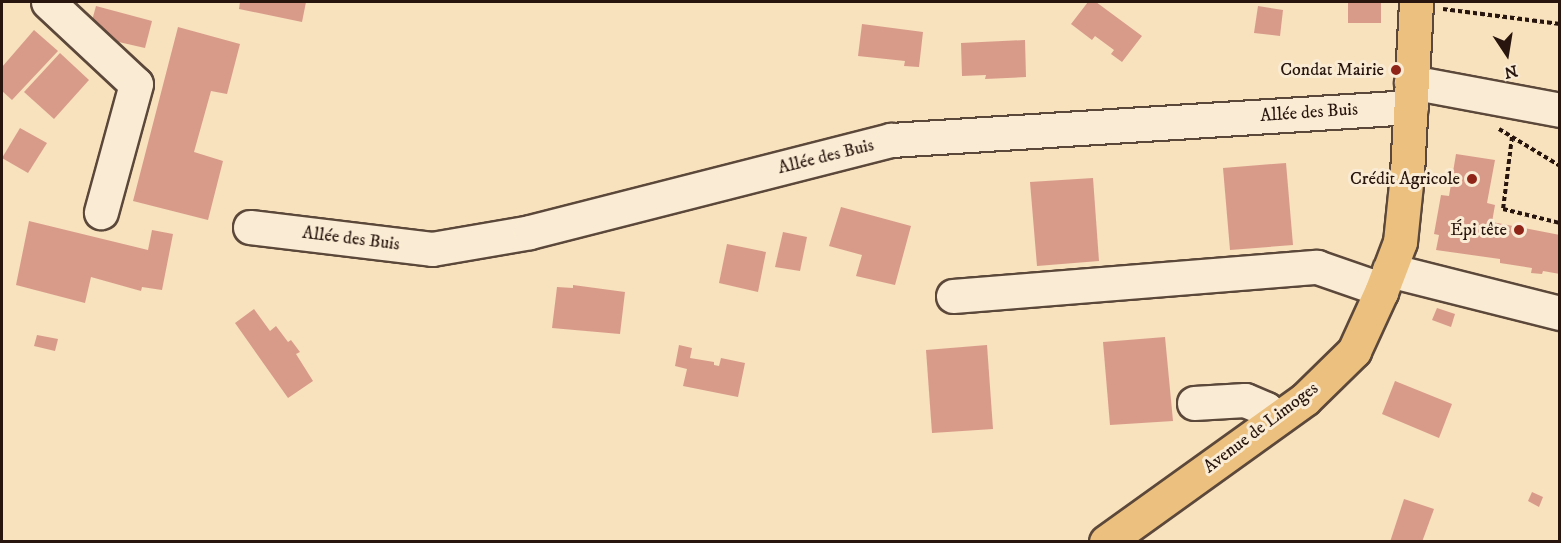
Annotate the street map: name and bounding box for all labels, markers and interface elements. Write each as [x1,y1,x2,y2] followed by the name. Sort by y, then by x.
[1477,24,1537,84] north arrow
[1280,59,1384,81] place label: Condat Mairie
[1502,60,1519,83] text: N
[1389,63,1403,77] marker: Condat Mairie
[1259,99,1359,127] street label: Allée des Buis
[776,135,876,179] street label: Allée des Buis
[1350,168,1460,190] place label: Crédit Agricole
[1465,172,1479,186] marker: Crédit Agricole
[1450,219,1507,241] place label: Épi tête
[301,222,401,256] street label: Allée des Buis
[1512,223,1526,237] marker: Épi tête
[1199,378,1323,478] street label: Avenue de Limoges

